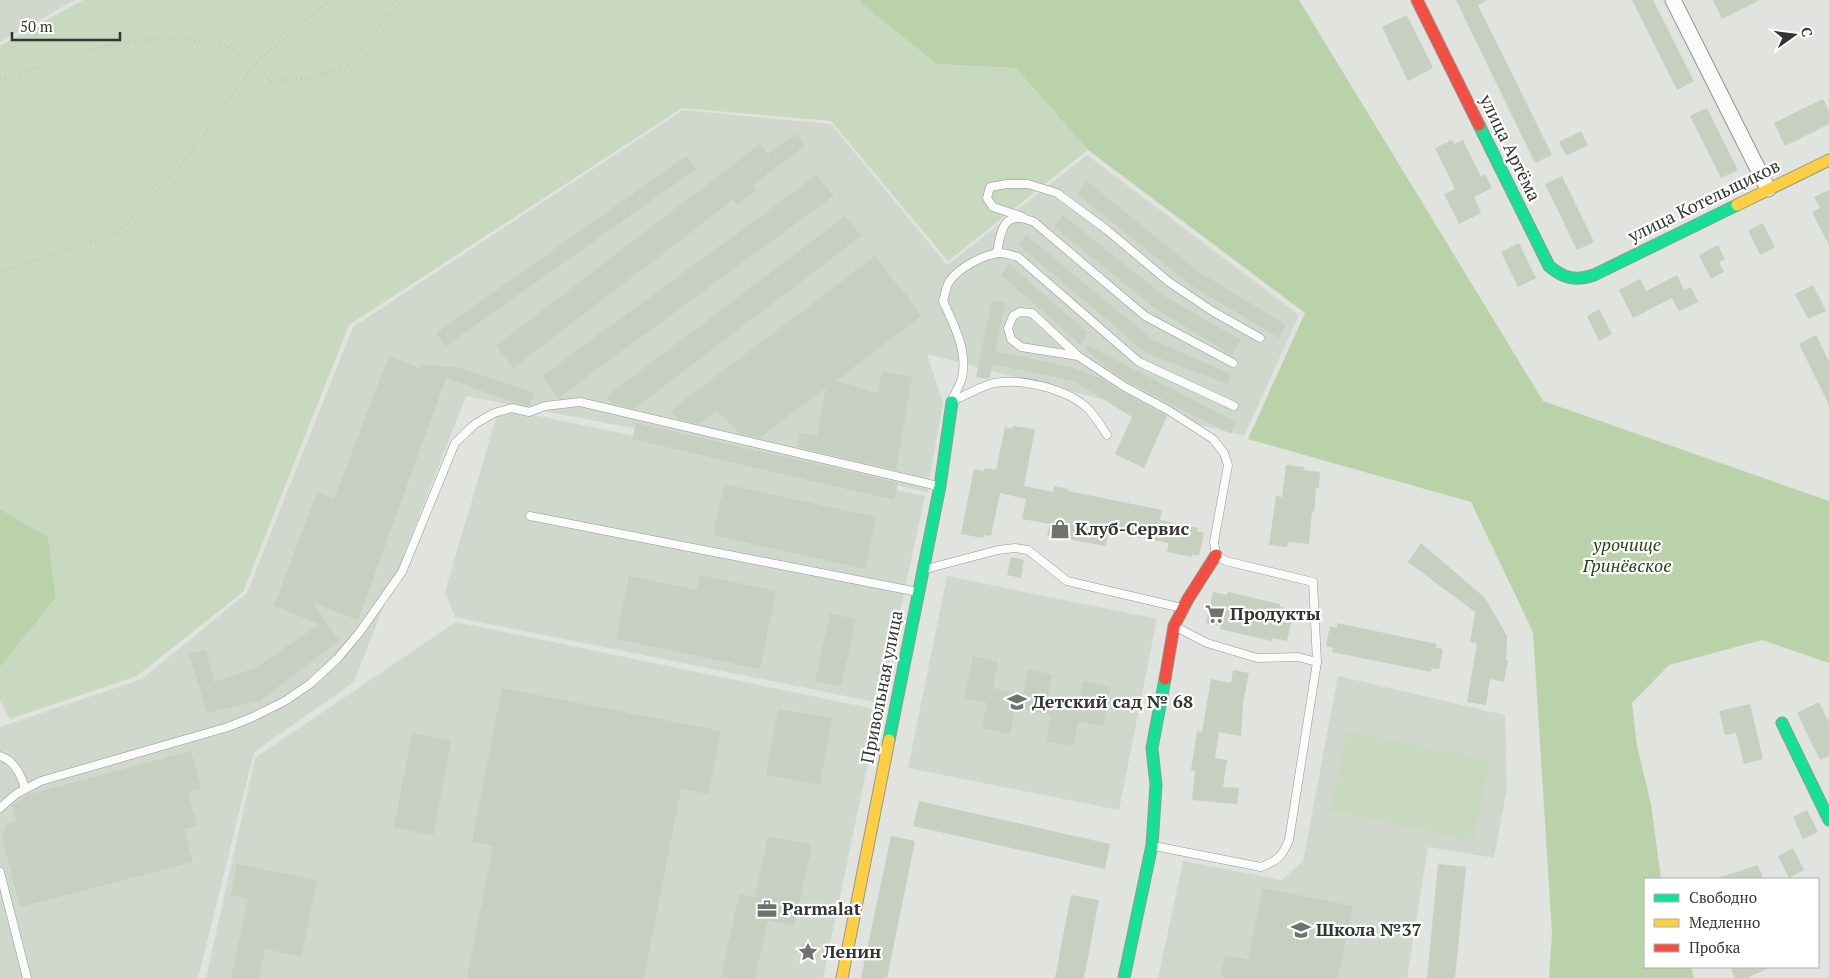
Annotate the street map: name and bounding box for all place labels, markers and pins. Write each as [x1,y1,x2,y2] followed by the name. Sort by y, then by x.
[1075,516,1189,540] place label: Клуб-Сервис
[1049,518,1071,540] shop icon: Клуб-Сервис
[1230,601,1321,625] place label: Продукты
[1204,603,1226,625] supermarket icon: Продукты
[1032,689,1193,713] place label: Детский сад № 68
[1006,691,1028,713] school or university icon: Детский сад № 68
[782,896,861,920] place label: Parmalat
[756,898,778,920] office icon: Parmalat
[1316,917,1422,941] place label: Школа №37
[1290,919,1312,941] school or university icon: Школа №37
[822,939,881,963] place label: Ленин
[797,941,819,963] place icon: Ленин

